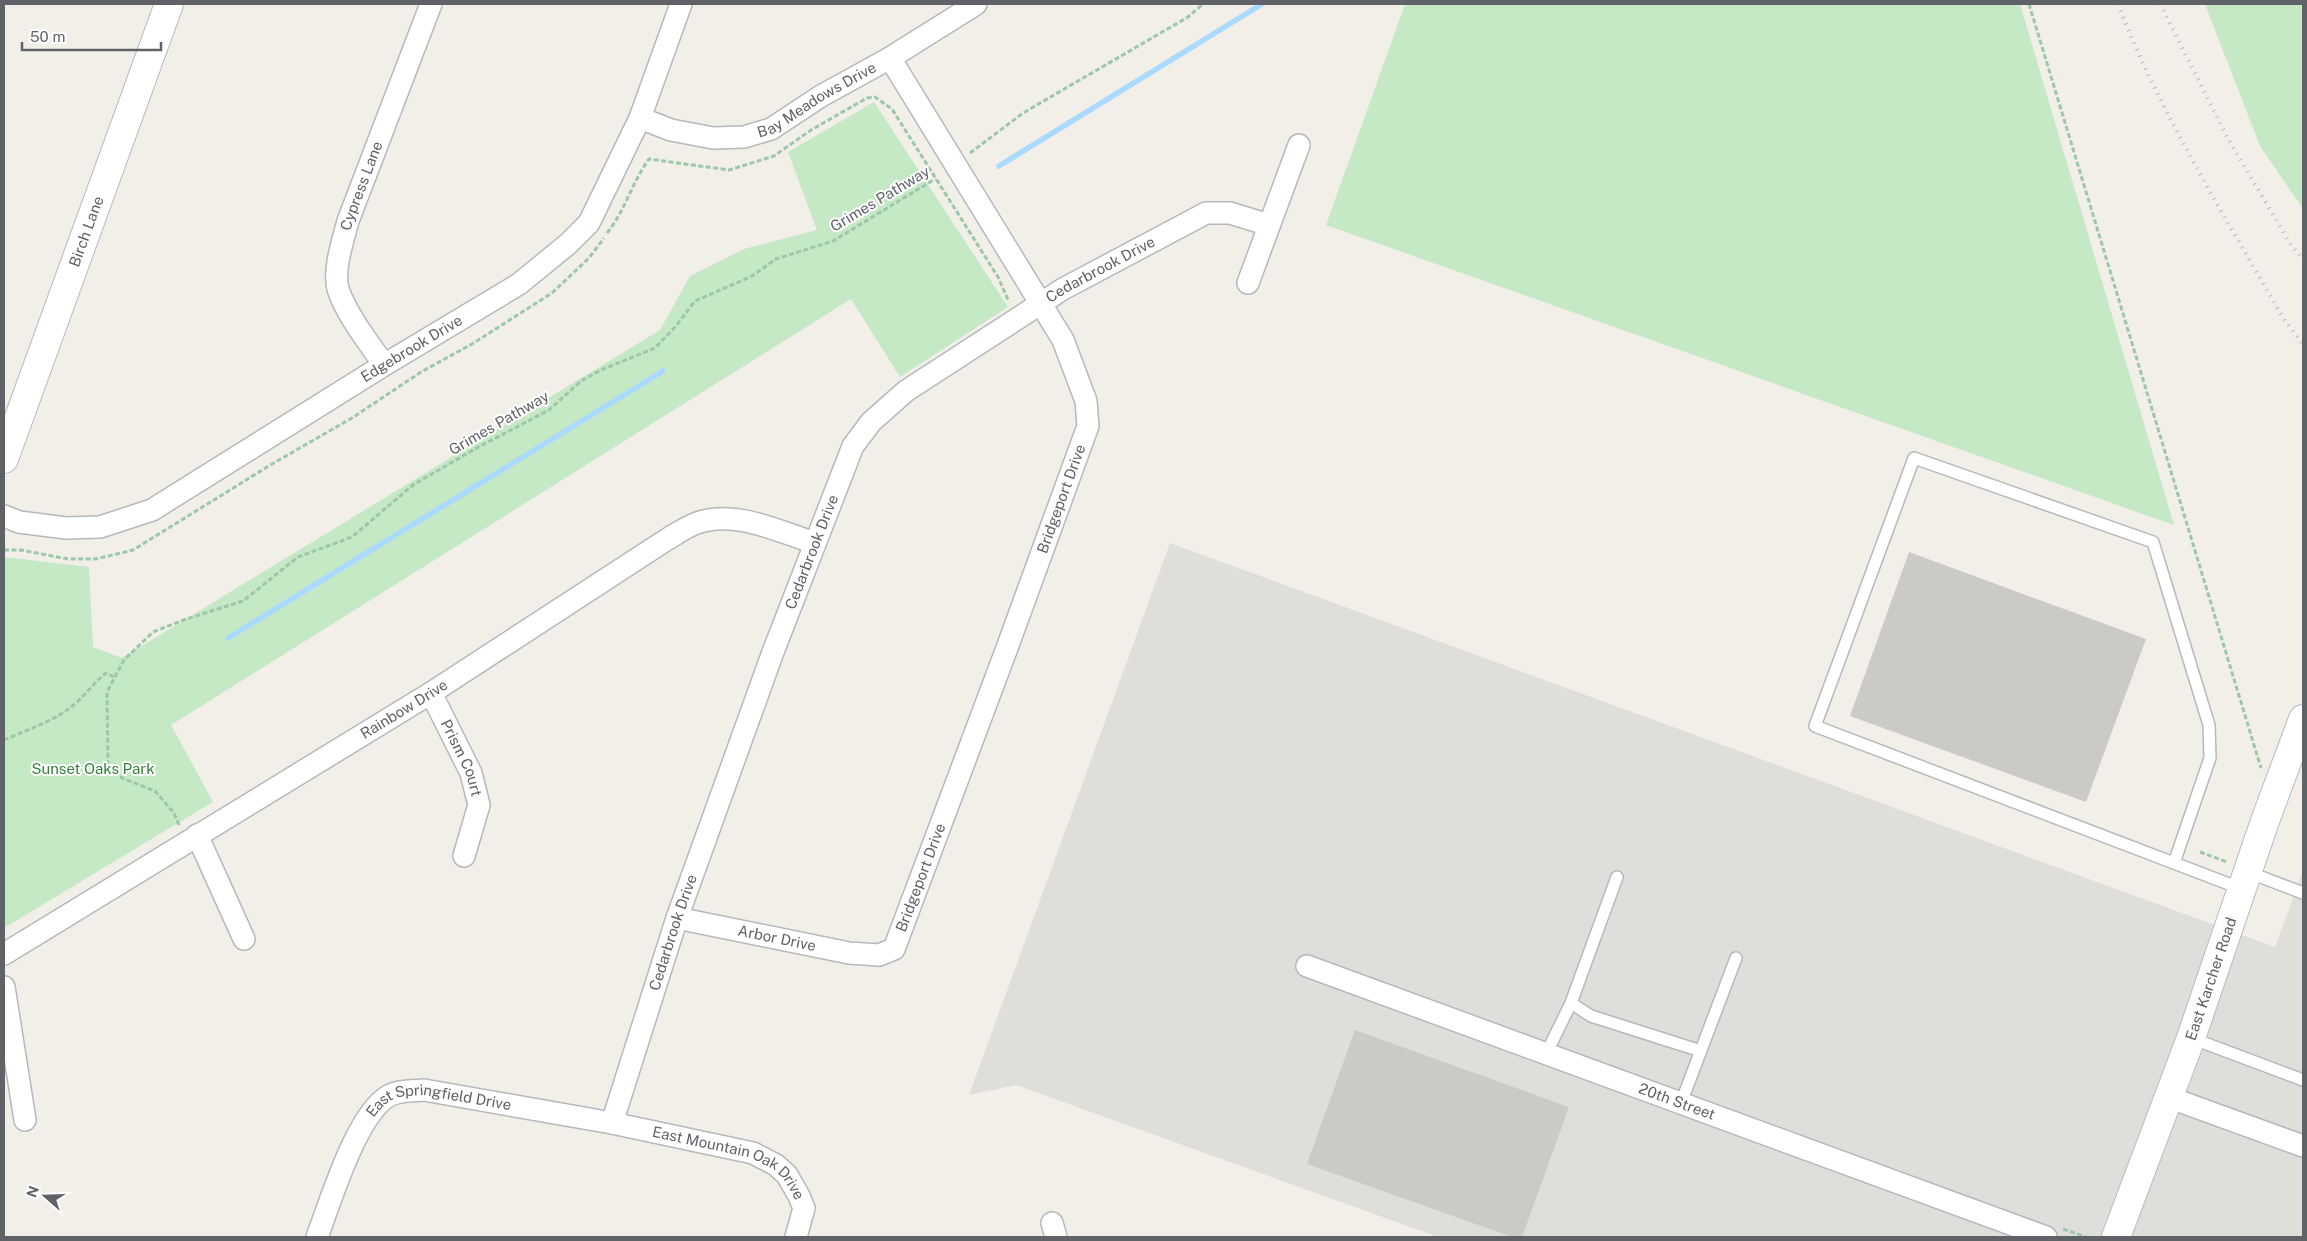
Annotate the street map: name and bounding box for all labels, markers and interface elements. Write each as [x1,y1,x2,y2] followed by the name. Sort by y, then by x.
[22,20,161,52] scale bar
[30,28,65,45] text: 50 m
[755,58,879,141] street label: Bay Meadows Drive
[337,139,386,232] street label: Cypress Lane
[827,162,932,235] street label: Grimes Pathway
[65,194,107,269] street label: Birch Lane
[1042,233,1158,306] street label: Cedarbrook Drive
[358,311,465,385] street label: Edgebrook Drive
[446,387,552,458] street label: Grimes Pathway
[1033,442,1089,555] street label: Bridgeport Drive
[781,492,841,612] street label: Cedarbrook Drive
[357,676,451,742] street label: Rainbow Drive
[438,716,486,798] street label: Prism Court
[31,760,155,777] park label: Sunset Oaks Park
[892,821,948,934] street label: Bridgeport Drive
[645,872,700,993] street label: Cedarbrook Drive
[2182,915,2239,1043] street label: East Karcher Road
[736,922,818,954] street label: Arbor Drive
[1637,1079,1718,1123] street label: 20th Street
[362,1081,513,1120] street label: East Springfield Drive
[651,1123,808,1202] street label: East Mountain Oak Drive
[20,1171,70,1221] north arrow
[23,1184,42,1199] text: N

